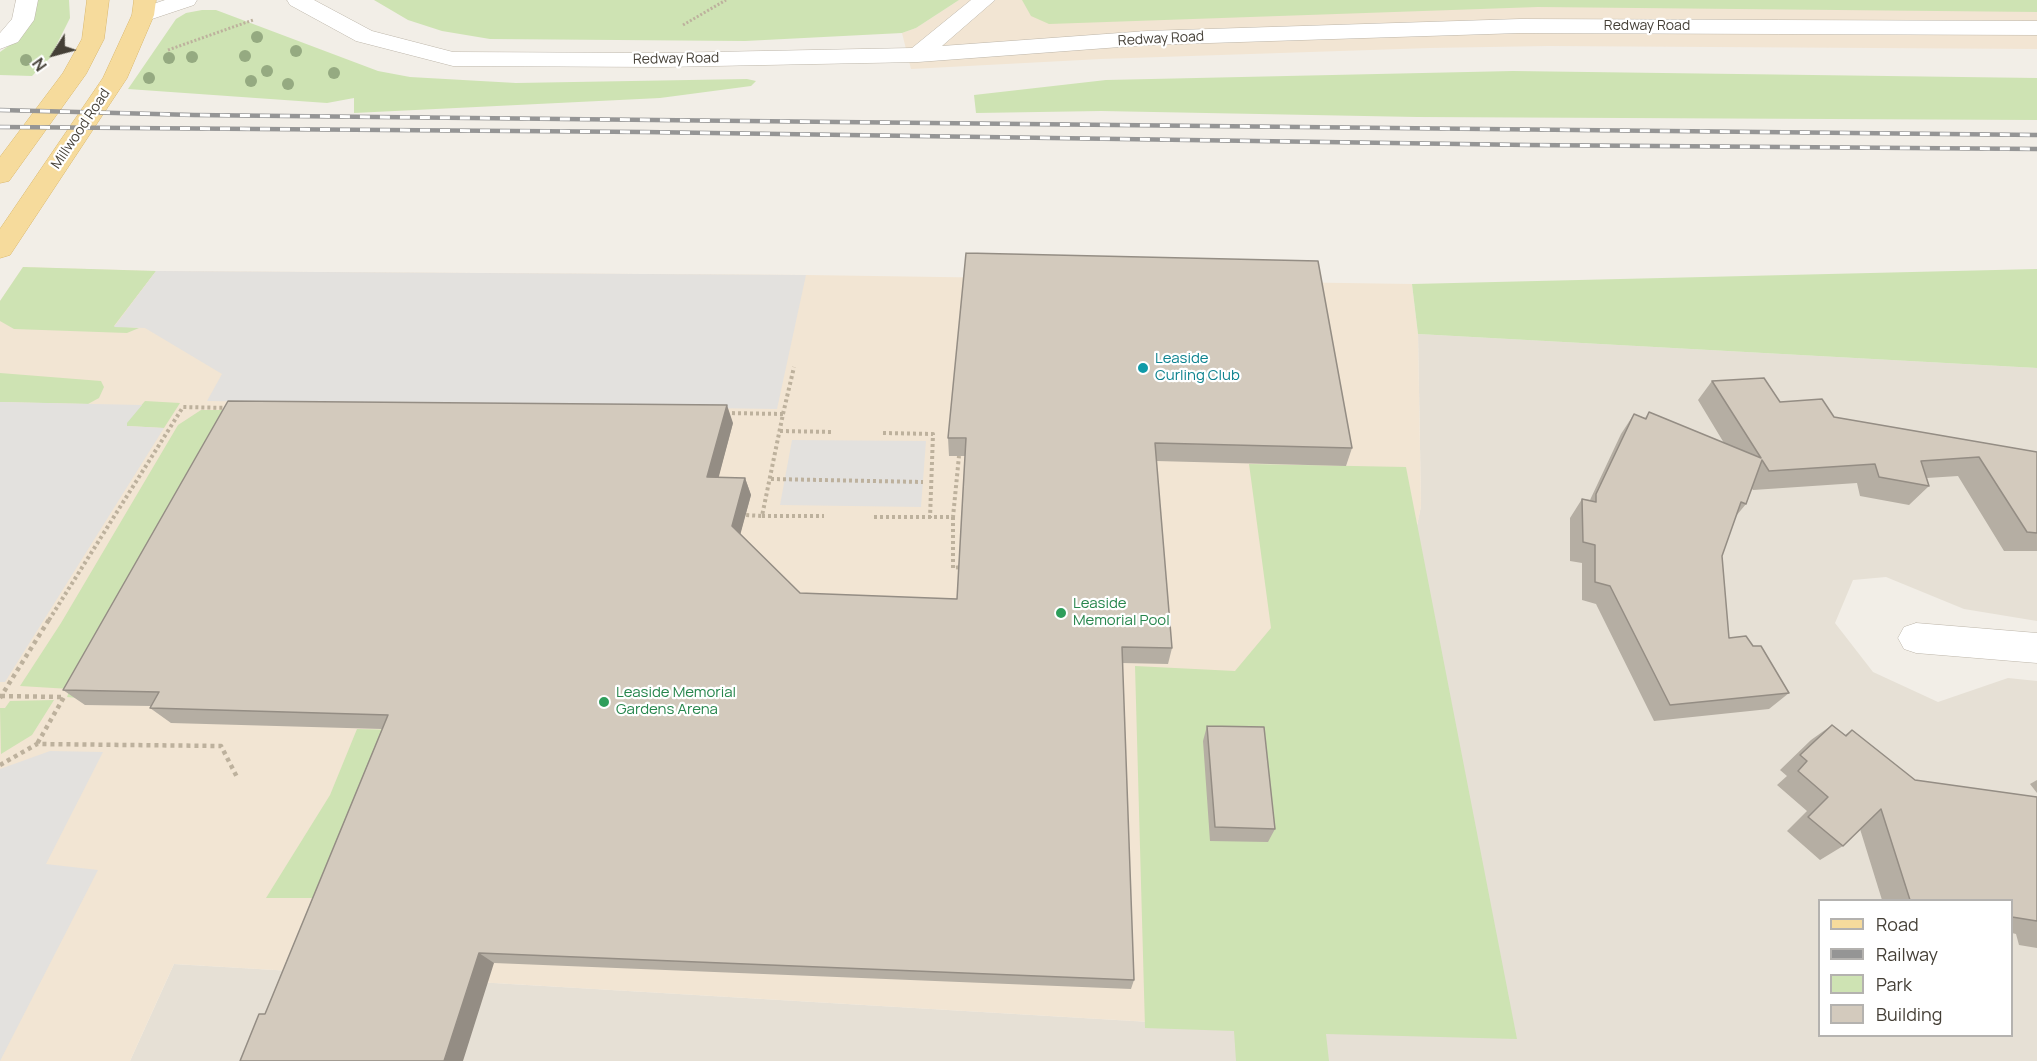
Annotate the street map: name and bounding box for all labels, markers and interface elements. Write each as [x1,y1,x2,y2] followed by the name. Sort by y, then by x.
[1604,18,1690,34] street label: Redway Road
[24,24,84,84] north arrow
[1117,28,1205,50] street label: Redway Road
[633,50,719,68] street label: Redway Road
[27,53,52,76] text: N
[48,86,114,172] street label: Millwood Road
[1155,350,1240,385] place label: Leaside Curling Club
[1136,361,1150,375] marker: Leaside Curling Club
[1073,595,1170,630] place label: Leaside Memorial Pool
[1054,606,1068,620] marker: Leaside Memorial Pool
[616,684,736,719] place label: Leaside Memorial Gardens Arena
[597,695,611,709] marker: Leaside Memorial Gardens Arena
[1818,899,2013,1037] legend
[1876,912,1919,936] text: Road
[1876,942,1938,966] text: Railway
[1876,972,1912,996] text: Park
[1876,1002,1942,1026] text: Building

